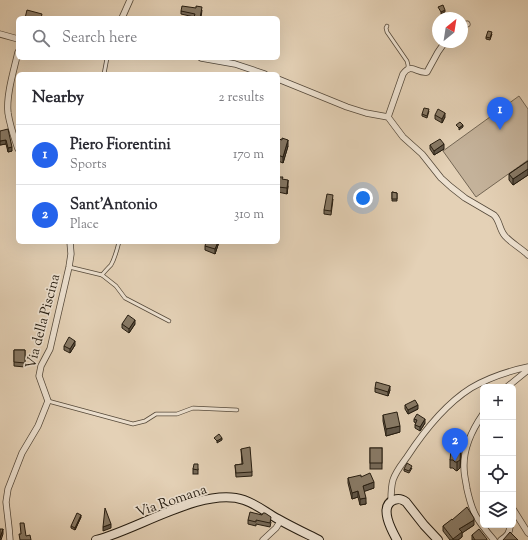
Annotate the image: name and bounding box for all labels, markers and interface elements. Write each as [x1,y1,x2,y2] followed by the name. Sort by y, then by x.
[432,12,468,48] north arrow
[16,16,280,60] search box
[30,27,52,49] icon: search
[62,28,137,49] text: Search here
[32,86,84,110] text: Nearby
[219,89,264,107] text: 2 results
[487,97,513,130] pin: 1
[70,135,171,156] text: Piero Fiorentini
[43,146,47,164] text: 1
[233,146,264,164] text: 170 m
[70,156,107,174] text: Sports
[353,188,373,208] your location
[70,195,157,216] text: Sant'Antonio
[42,206,48,224] text: 2
[234,206,264,224] text: 310 m
[70,216,99,234] text: Place
[22,271,66,371] street label: Via della Piscina
[480,384,516,528] map controls
[480,384,516,420] button: +
[480,420,516,456] button: −
[442,428,468,461] pin: 2
[480,456,516,492] button: locate
[133,480,210,523] street label: Via Romana
[480,492,516,528] button: layers

